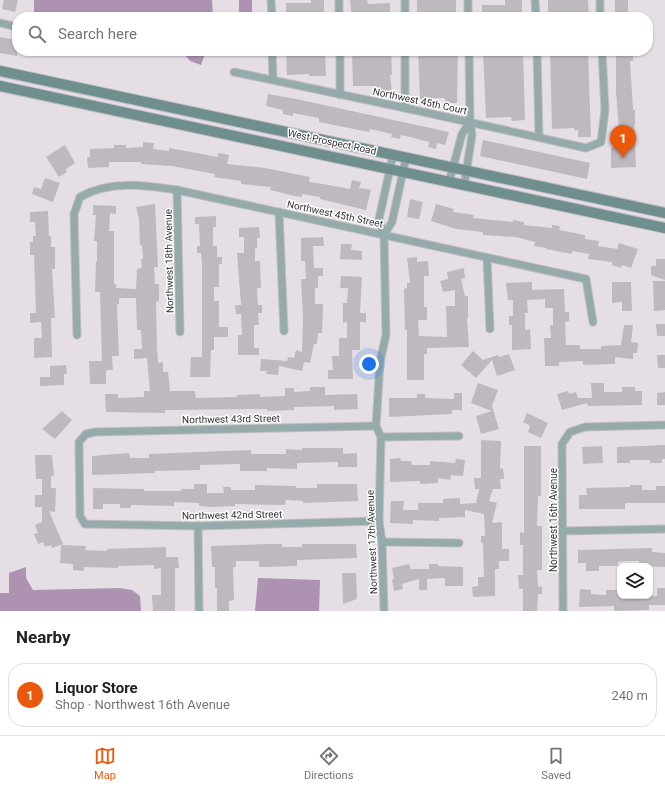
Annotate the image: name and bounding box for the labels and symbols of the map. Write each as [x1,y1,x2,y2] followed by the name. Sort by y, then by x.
[372,86,468,116] street label: Northwest 45th Court
[610,125,636,158] pin: 1
[287,127,377,157] street label: West Prospect Road
[286,198,384,230] street label: Northwest 45th Street
[163,209,175,313] street label: Northwest 18th Avenue
[359,354,379,374] your location
[182,413,280,425] street label: Northwest 43rd Street
[548,468,559,572] street label: Northwest 16th Avenue
[365,490,379,594] street label: Northwest 17th Avenue
[182,509,282,521] street label: Northwest 42nd Street

